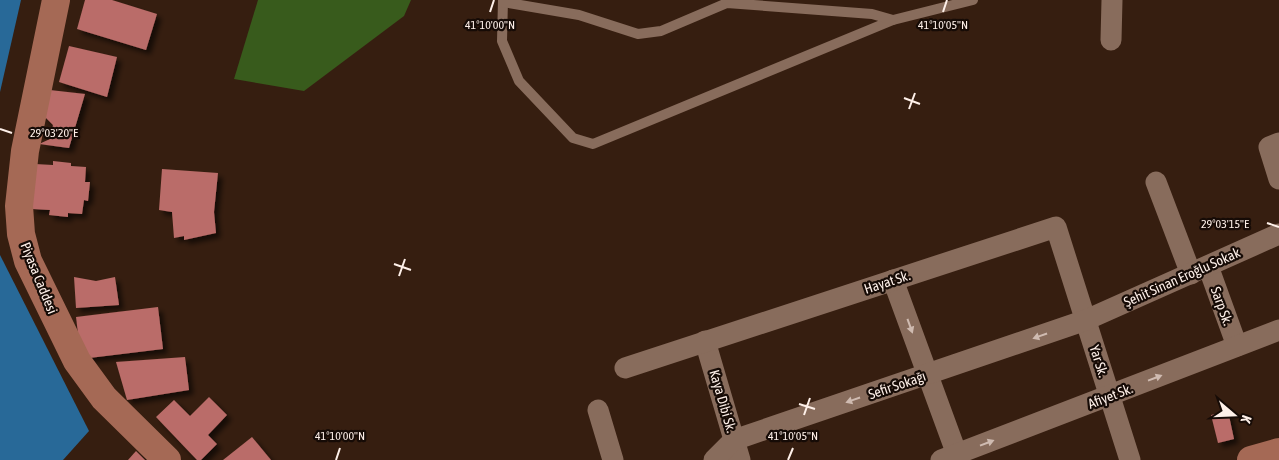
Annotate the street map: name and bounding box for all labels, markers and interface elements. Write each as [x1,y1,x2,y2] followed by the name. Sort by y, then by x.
[465,18,515,32] text: 41°10'00"N
[918,18,968,32] text: 41°10'05"N
[30,126,78,140] text: 29°03'20"E
[1201,217,1249,231] text: 29°03'15"E
[17,240,61,316] street label: Piyasa Caddesi
[1121,244,1243,310] street label: Şehit Sinan Eroğlu Sokak
[862,267,912,297] street label: Hayat Sk.
[1208,285,1236,327] street label: Sarp Sk.
[906,319,914,334] one-way arrow
[1032,333,1047,340] one-way arrow
[1086,343,1112,379] street label: Yar Sk.
[706,368,740,434] street label: Kaya Dibi Sk.
[866,368,928,402] street label: Sefir Sokağı
[1148,374,1163,382] one-way arrow
[1085,380,1135,412] street label: Afiyet Sk.
[1209,390,1259,440] north arrow
[845,396,860,404] one-way arrow
[1238,413,1255,425] text: K
[315,429,365,443] text: 41°10'00"N
[768,429,818,443] text: 41°10'05"N
[980,439,995,447] one-way arrow

